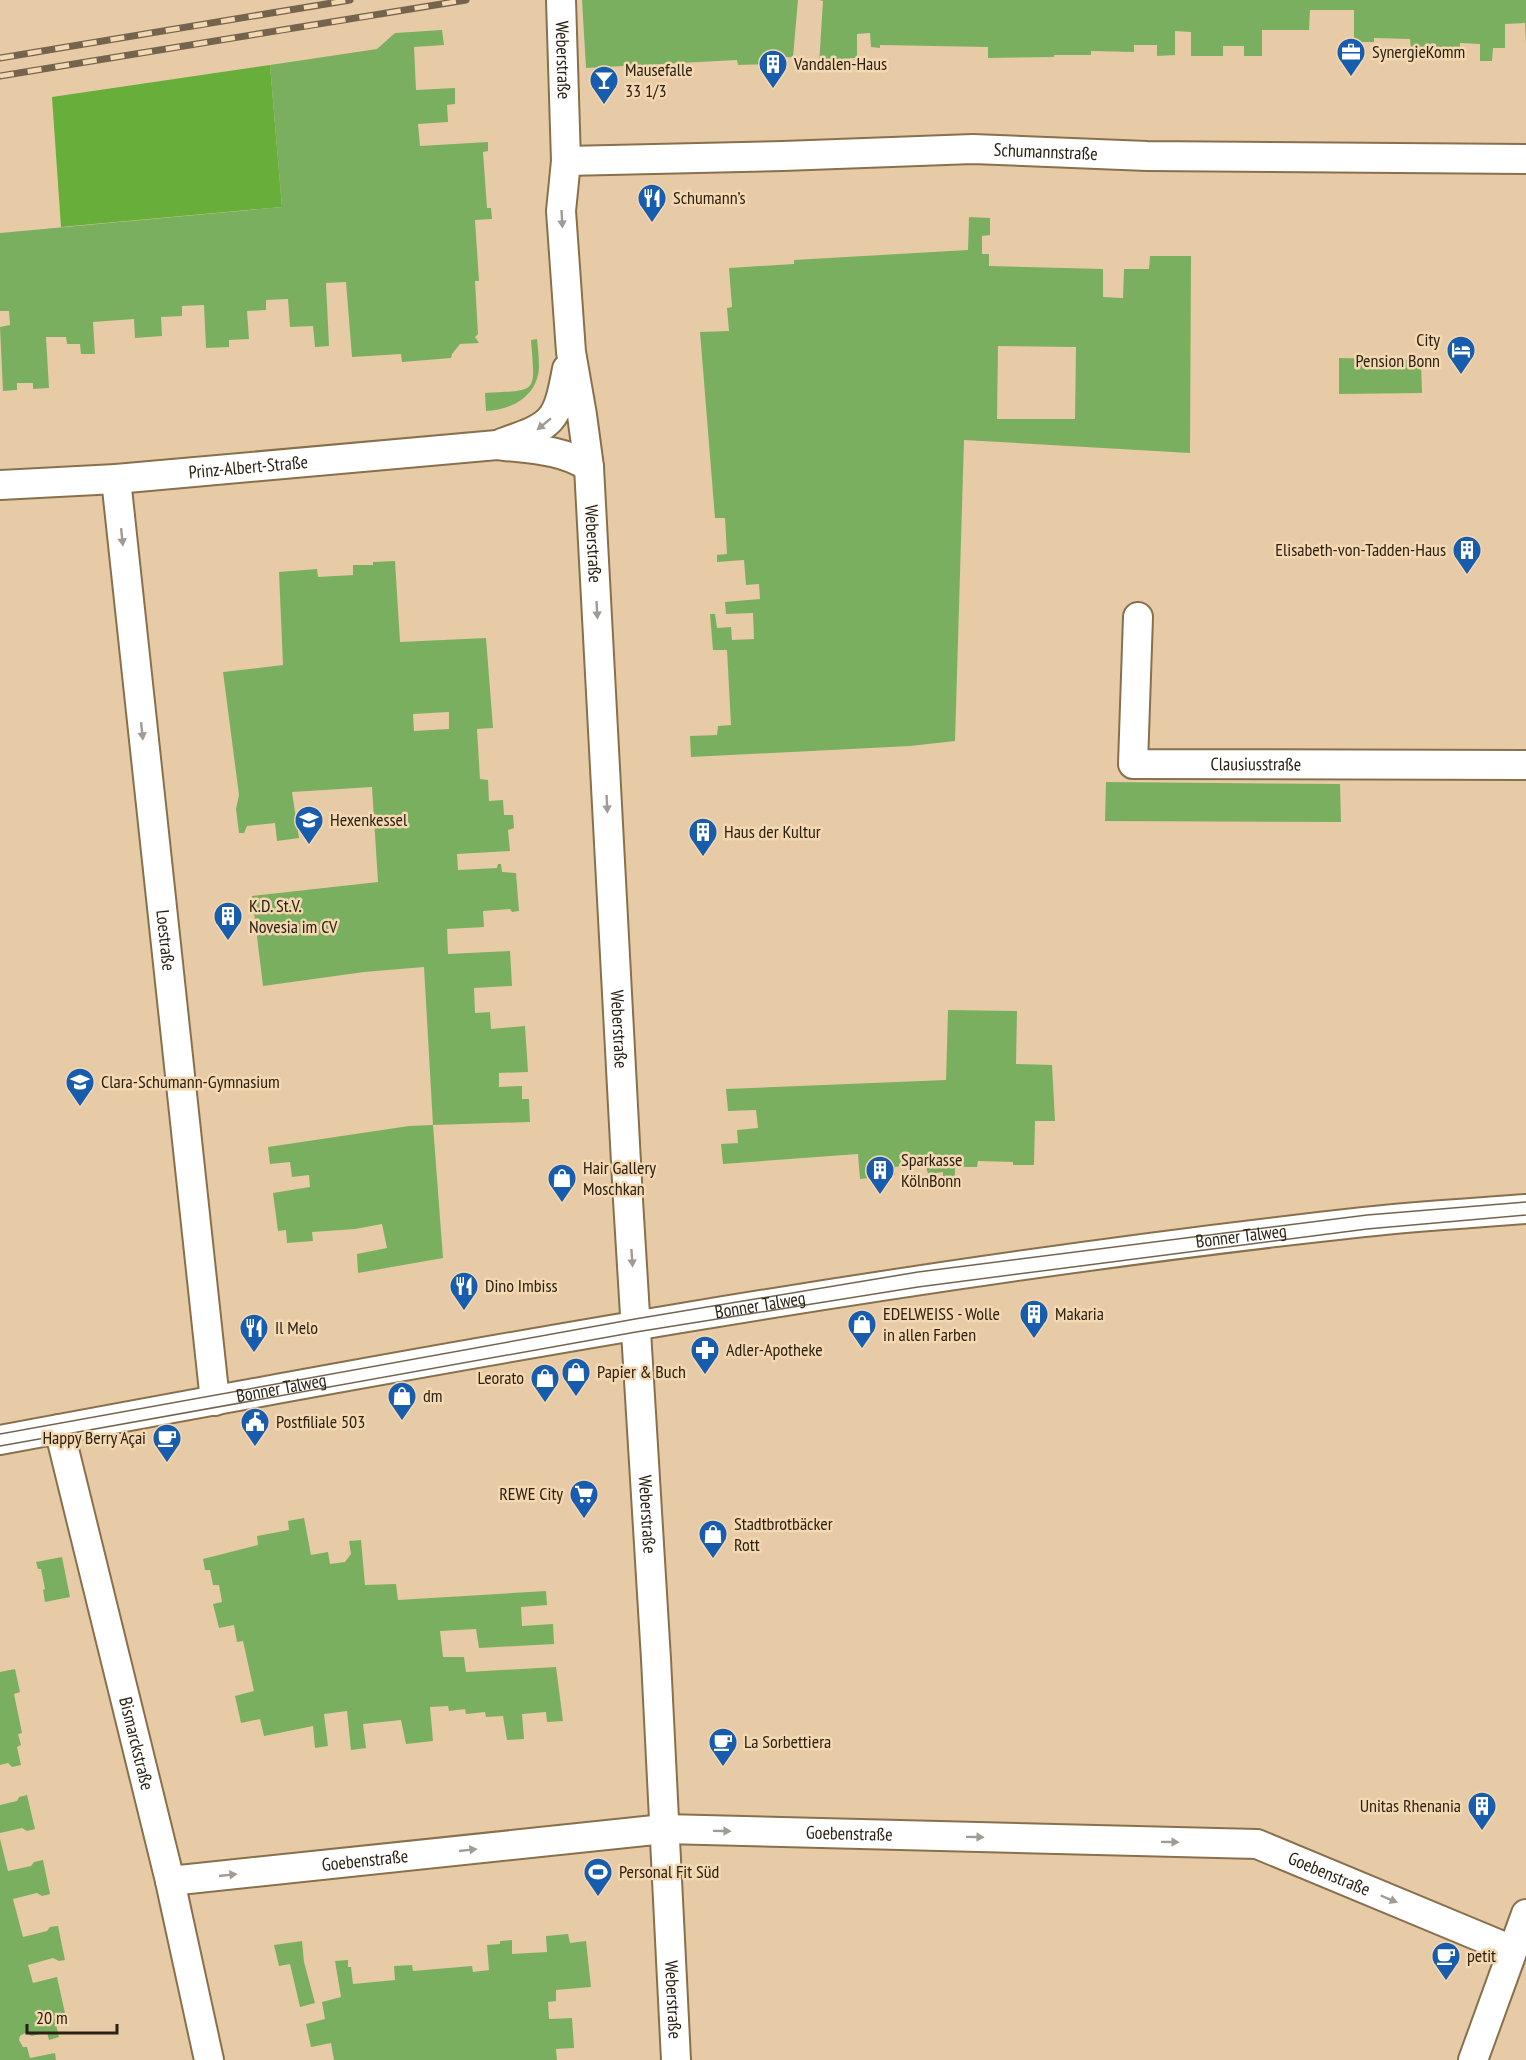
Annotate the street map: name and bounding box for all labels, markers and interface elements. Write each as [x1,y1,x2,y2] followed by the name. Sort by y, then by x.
[551,20,576,100] street label: Weberstraße
[1335,36,1367,78] office icon: SynergieKomm
[1372,40,1465,63] place label: SynergieKomm
[757,48,789,90] building icon: Vandalen-Haus
[793,52,887,75] place label: Vandalen-Haus
[625,58,693,102] place label: Mausefalle 33 1/3
[588,64,620,106] bar icon: Mausefalle 33 1/3
[993,138,1098,165] street label: Schumannstraße
[636,182,668,224] restaurant icon: Schumann’s
[673,186,746,209] place label: Schumann’s
[557,210,566,229] one-way arrow
[1356,328,1440,372] place label: City Pension Bonn
[1445,334,1477,376] hotel icon: City Pension Bonn
[537,417,552,430] one-way arrow
[188,450,309,483] street label: Prinz-Albert-Straße
[580,504,607,584] street label: Weberstraße
[117,528,127,547] one-way arrow
[1451,534,1483,576] building icon: Elisabeth-von-Tadden-Haus
[1275,538,1446,561] place label: Elisabeth-von-Tadden-Haus
[592,600,601,619] one-way arrow
[137,722,147,741] one-way arrow
[1210,752,1301,775] street label: Clausiusstraße
[603,795,612,814] one-way arrow
[293,804,325,846] school or university icon: Hexenkessel
[330,808,408,831] place label: Hexenkessel
[687,816,719,858] building icon: Haus der Kultur
[724,820,821,843] place label: Haus der Kultur
[249,894,338,938] place label: K.D. St.V. Novesia im CV
[212,900,244,942] building icon: K.D. St.V. Novesia im CV
[151,909,181,972] street label: Loestraße
[606,989,633,1069] street label: Weberstraße
[64,1066,96,1108] school or university icon: Clara-Schumann-Gymnasium
[101,1070,280,1093] place label: Clara-Schumann-Gymnasium
[901,1148,962,1192] place label: Sparkasse KölnBonn
[864,1154,896,1196] building icon: Sparkasse KölnBonn
[583,1156,656,1200] place label: Hair Gallery Moschkan
[546,1162,578,1204] shop icon: Hair Gallery Moschkan
[1194,1219,1288,1253] street label: Bonner Talweg
[627,1248,637,1267] one-way arrow
[448,1270,480,1312] restaurant icon: Dino Imbiss
[485,1274,558,1297] place label: Dino Imbiss
[713,1286,807,1323] street label: Bonner Talweg
[1018,1298,1050,1340] building icon: Makaria
[883,1302,1000,1346] place label: EDELWEISS - Wolle in allen Farben
[1055,1302,1104,1325] place label: Makaria
[846,1308,878,1350] shop icon: EDELWEISS - Wolle in allen Farben
[238,1312,270,1354] restaurant icon: Il Melo
[275,1316,318,1339] place label: Il Melo
[689,1334,721,1376] pharmacy icon: Adler-Apotheke
[726,1338,823,1361] place label: Adler-Apotheke
[560,1356,592,1398] shop icon: Papier & Buch
[597,1360,686,1383] place label: Papier & Buch
[529,1362,561,1404] shop icon: Leorato
[478,1366,524,1389] place label: Leorato
[234,1368,328,1407] street label: Bonner Talweg
[386,1380,418,1422] shop icon: dm
[423,1384,443,1407] place label: dm
[239,1406,271,1448] public building icon: Postfiliale 503
[276,1410,365,1433] place label: Postfiliale 503
[151,1422,183,1464] cafe icon: Happy Berry Açai
[42,1426,146,1449] place label: Happy Berry Açai
[634,1474,662,1554] street label: Weberstraße
[568,1478,600,1520] supermarket icon: REWE City
[499,1482,563,1505] place label: REWE City
[734,1512,833,1556] place label: Stadtbrotbäcker Rott
[697,1518,729,1560] shop icon: Stadtbrotbäcker Rott
[114,1695,159,1792] street label: Bismarckstraße
[707,1726,739,1768] cafe icon: La Sorbettiera
[744,1730,831,1753] place label: La Sorbettiera
[1466,1790,1498,1832] building icon: Unitas Rhenania
[1360,1794,1461,1817] place label: Unitas Rhenania
[806,1821,893,1846] street label: Goebenstraße
[713,1826,732,1835] one-way arrow
[966,1832,985,1842] one-way arrow
[1161,1837,1180,1847] one-way arrow
[321,1844,409,1876] street label: Goebenstraße
[458,1845,477,1855] one-way arrow
[1285,1846,1374,1901] street label: Goebenstraße
[582,1856,614,1898] sports icon: Personal Fit Süd
[619,1860,719,1883] place label: Personal Fit Süd
[219,1870,238,1880] one-way arrow
[1380,1894,1398,1904] one-way arrow
[1430,1940,1462,1982] cafe icon: petit
[1467,1944,1496,1967] place label: petit
[660,1960,687,2039] street label: Weberstraße
[27,1997,117,2035] scale bar
[36,2006,68,2029] text: 20 m

